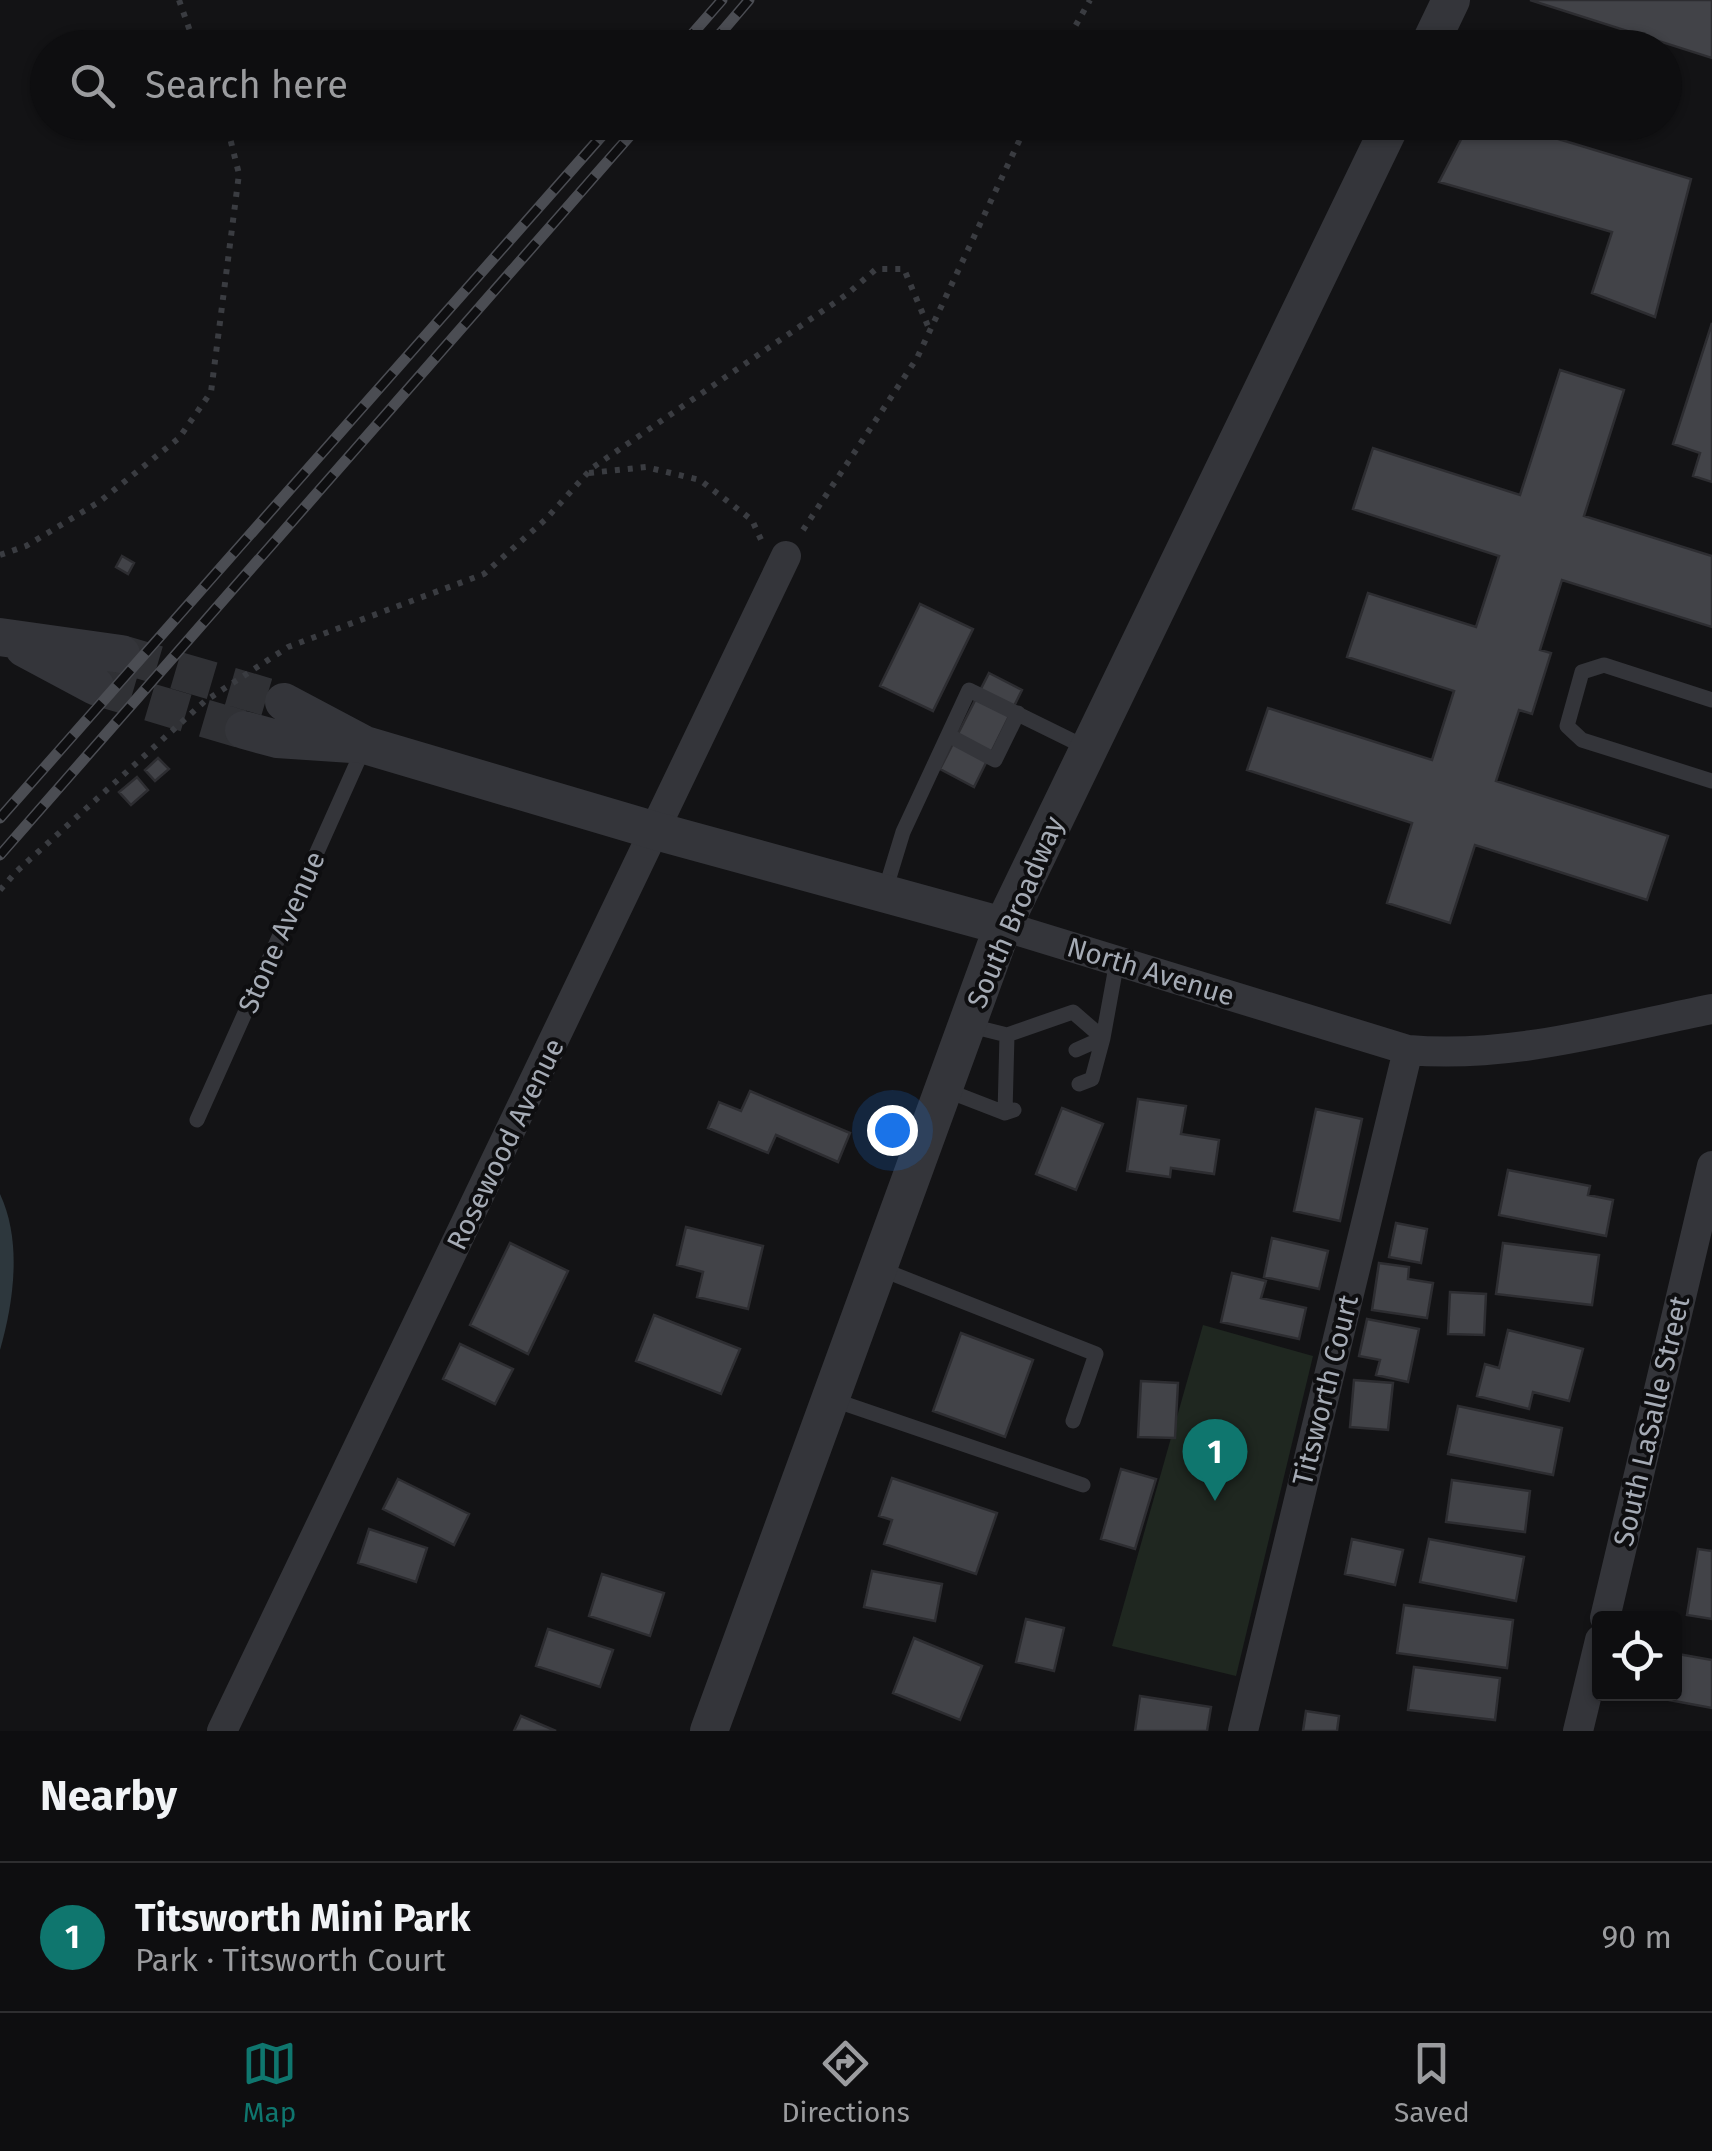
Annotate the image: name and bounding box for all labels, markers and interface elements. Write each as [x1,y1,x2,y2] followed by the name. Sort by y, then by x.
[30,30,1682,140] search box
[65,58,120,113] icon: search
[145,62,348,108] text: Search here
[960,811,1071,1013] street label: South Broadway
[231,846,332,1018] street label: Stone Avenue
[1063,930,1238,1013] street label: North Avenue
[440,1033,571,1255] street label: Rosewood Avenue
[867,1105,918,1156] your location
[1286,1291,1365,1489] street label: Titsworth Court
[1607,1292,1697,1549] street label: South LaSalle Street
[1182,1418,1248,1501] pin: 1
[1592,1611,1682,1701] map controls
[1592,1611,1682,1701] button: locate
[40,1771,177,1821] text: Nearby
[135,1895,471,1941] text: Titsworth Mini Park
[65,1918,80,1956] text: 1
[1601,1918,1672,1956] text: 90 m
[135,1941,446,1979] text: Park · Titsworth Court
[242,2036,297,2129] tab: Map
[781,2036,910,2129] tab: Directions
[1394,2036,1470,2129] tab: Saved

